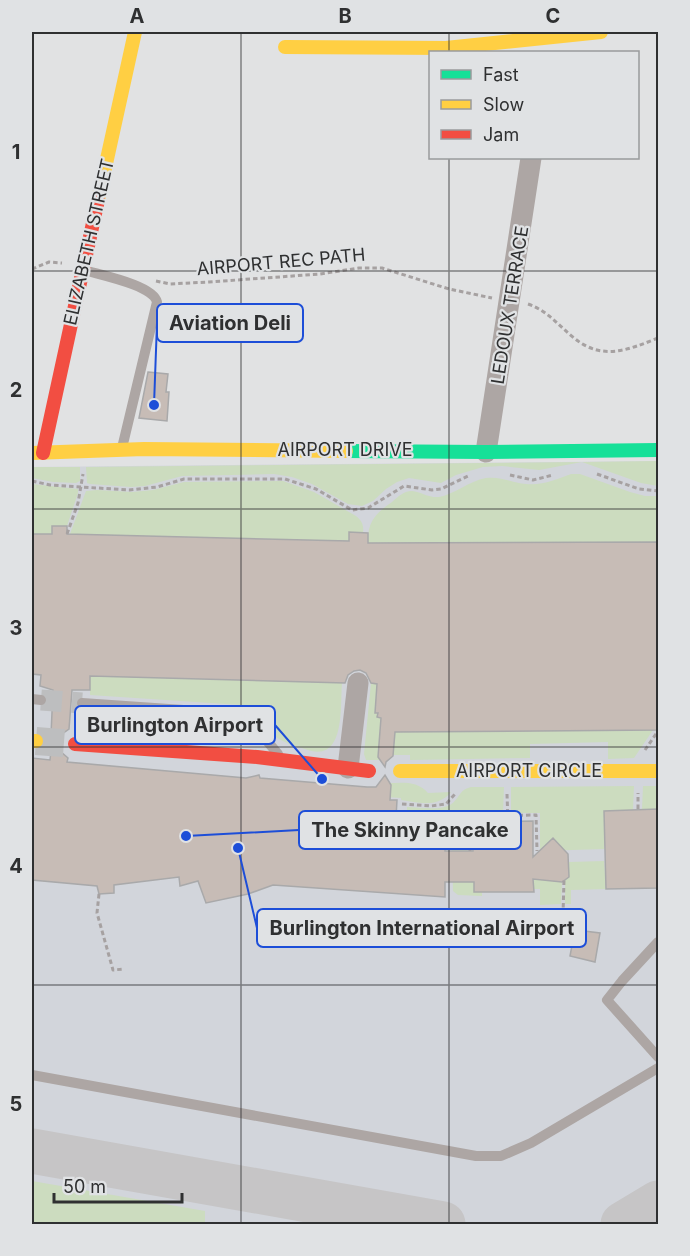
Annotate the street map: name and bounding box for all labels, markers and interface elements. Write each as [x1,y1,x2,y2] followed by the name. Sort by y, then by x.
[130,4,145,28] text: A
[338,4,352,28] text: B
[546,4,560,28] text: C
[429,51,639,159] legend
[483,64,519,85] text: Fast
[483,94,524,115] text: Slow
[483,124,519,145] text: Jam
[12,140,20,164] text: 1
[59,157,118,327] street label: ELIZABETH STREET
[487,224,532,386] street label: LEDOUX TERRACE
[196,244,366,279] street label: AIRPORT REC PATH
[157,304,303,342] callout: Aviation Deli
[169,311,291,335] text: Aviation Deli
[10,378,22,402] text: 2
[277,439,413,460] street label: AIRPORT DRIVE
[10,616,22,640] text: 3
[75,706,275,744] callout: Burlington Airport
[87,713,263,737] text: Burlington Airport
[456,760,602,781] street label: AIRPORT CIRCLE
[299,811,521,849] callout: The Skinny Pancake
[311,818,509,842] text: The Skinny Pancake
[9,854,23,878] text: 4
[257,909,586,947] callout: Burlington International Airport
[270,916,574,940] text: Burlington International Airport
[10,1092,22,1116] text: 5
[54,1166,182,1204] scale bar
[63,1176,106,1197] text: 50 m

